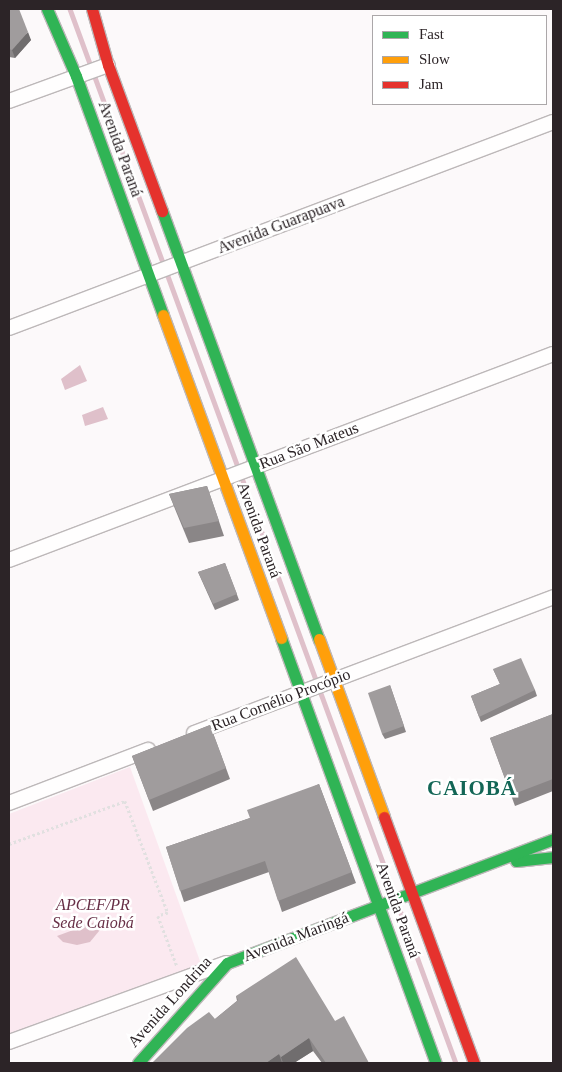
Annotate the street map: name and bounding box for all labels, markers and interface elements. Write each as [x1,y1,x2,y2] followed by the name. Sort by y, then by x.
[372,15,547,105] legend
[419,26,444,42] text: Fast
[419,51,450,67] text: Slow
[419,76,443,92] text: Jam
[94,98,146,200] street label: Avenida Paraná
[215,192,347,258] street label: Avenida Guarapuava
[257,418,361,474] street label: Rua São Mateus
[233,479,285,581] street label: Avenida Paraná
[209,665,353,735] street label: Rua Cornélio Procópio
[426,775,518,801] district label: CAIOBÁ
[372,859,424,961] street label: Avenida Paraná
[52,895,134,933] park label: APCEF/PR Sede Caiobá
[241,908,351,966] street label: Avenida Maringá
[124,953,216,1051] street label: Avenida Londrina

